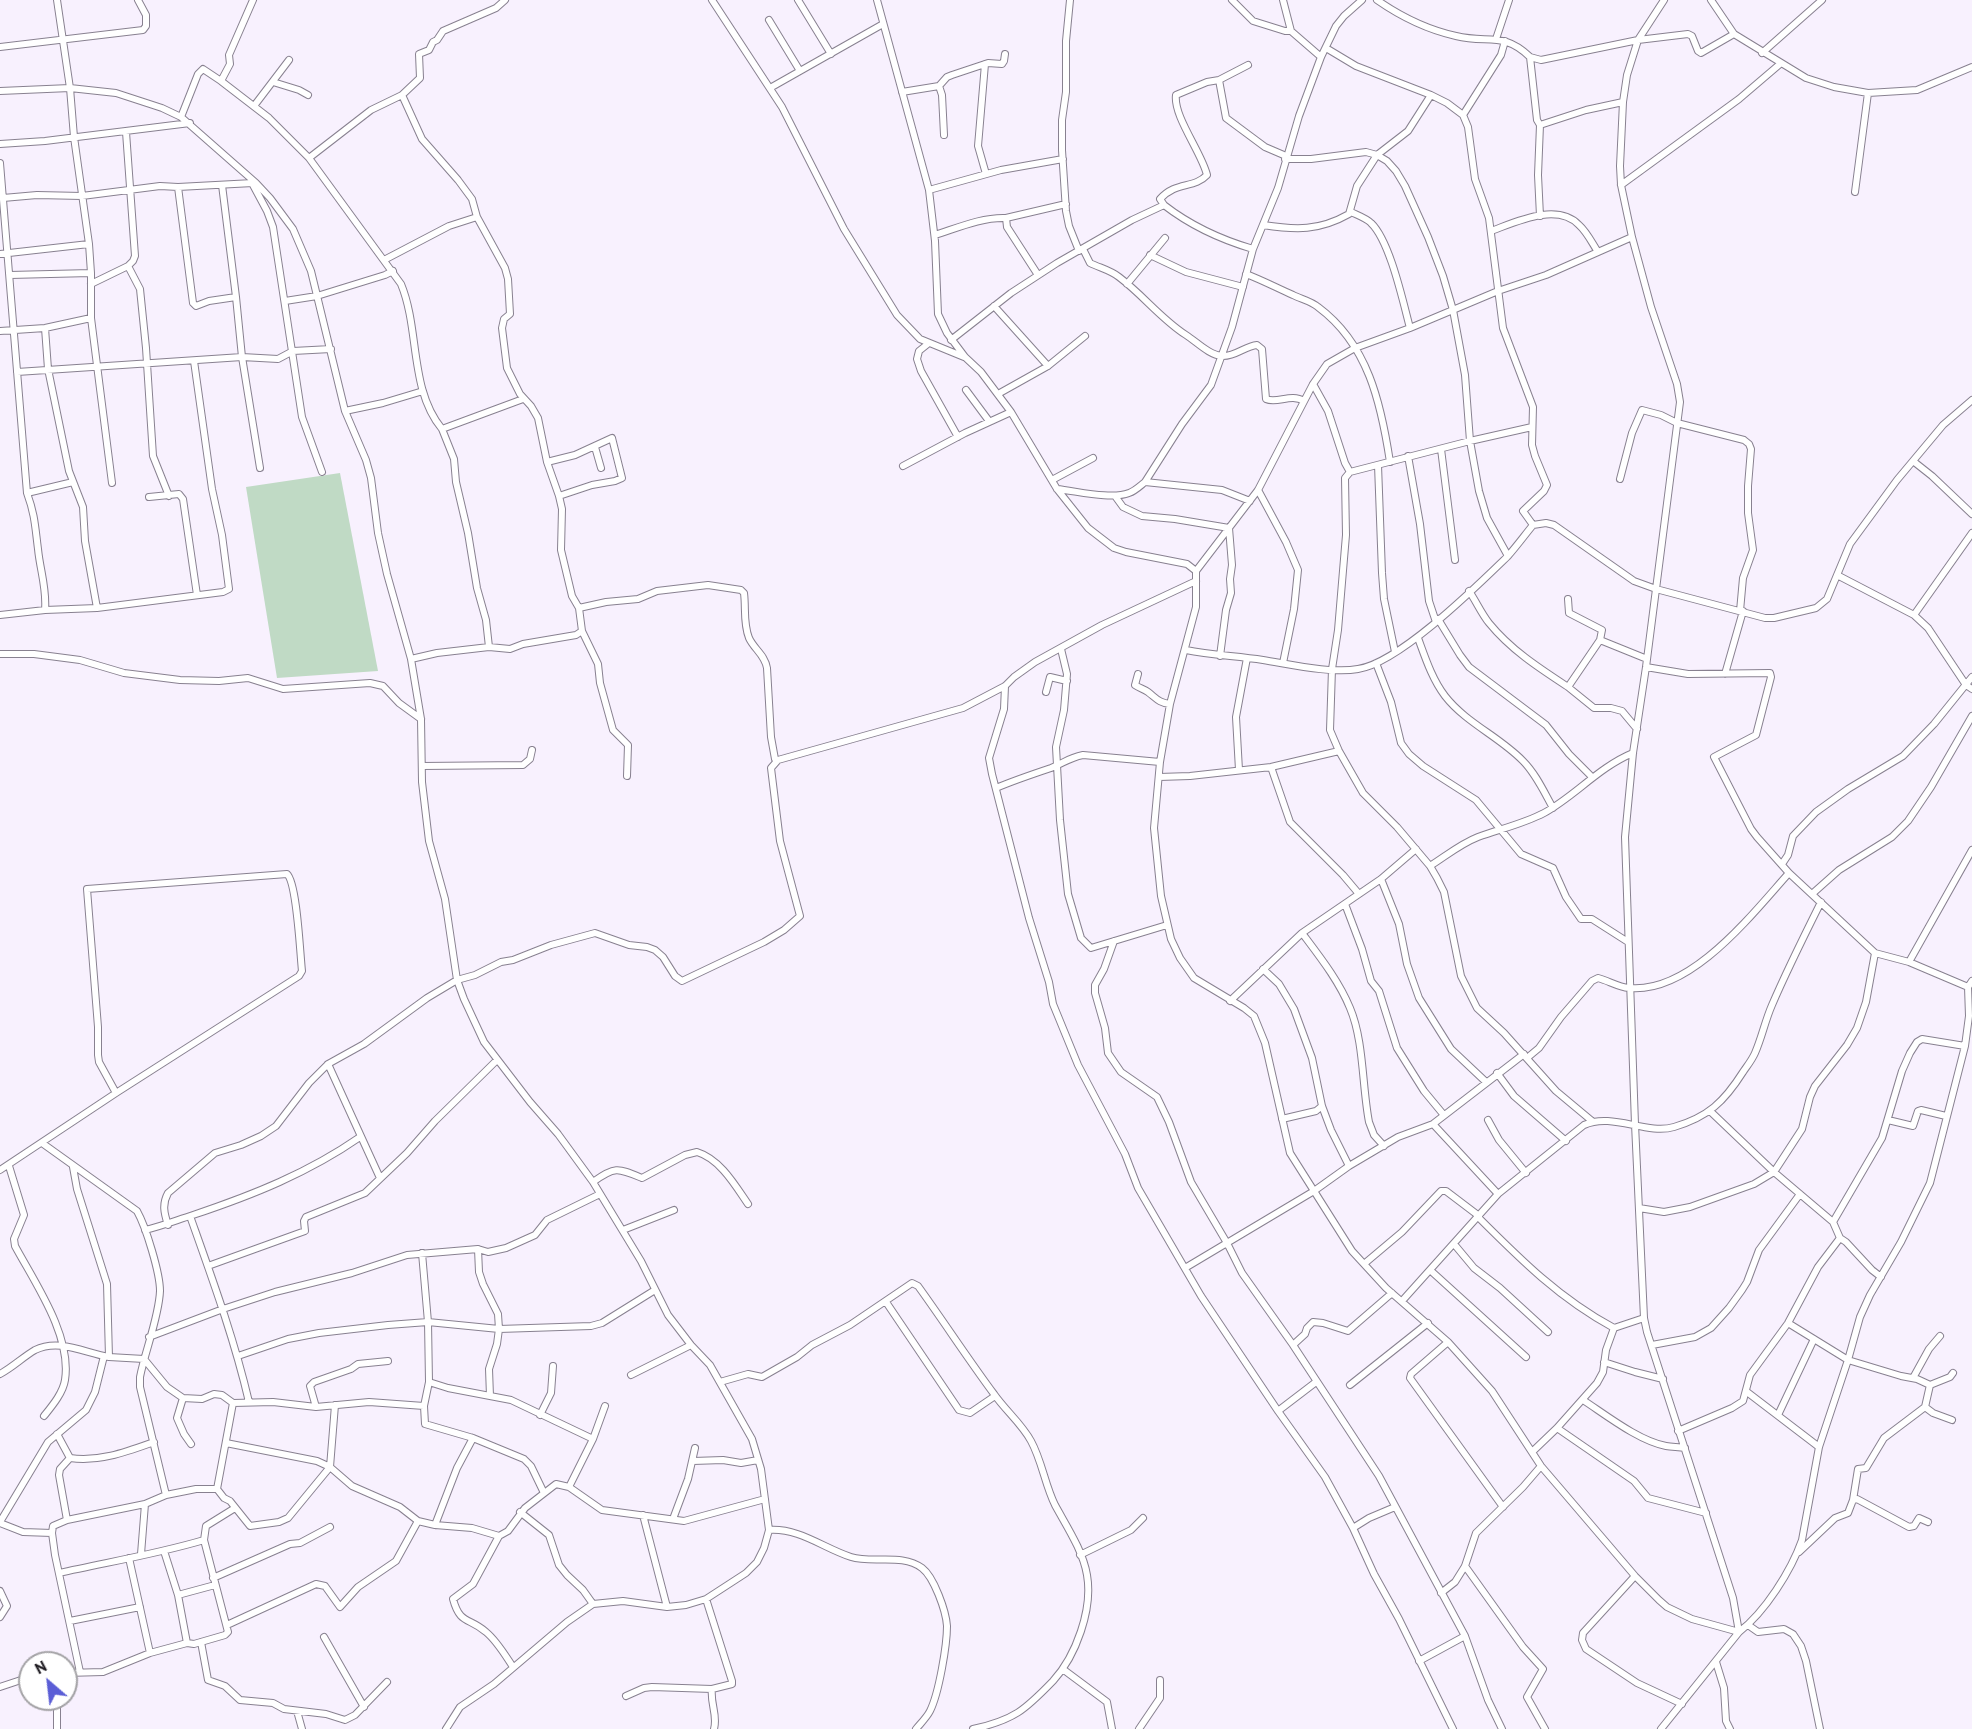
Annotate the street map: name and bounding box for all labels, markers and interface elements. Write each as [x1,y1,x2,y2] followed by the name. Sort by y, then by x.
[18,1651,78,1711] north arrow
[31,1656,50,1678] text: N

